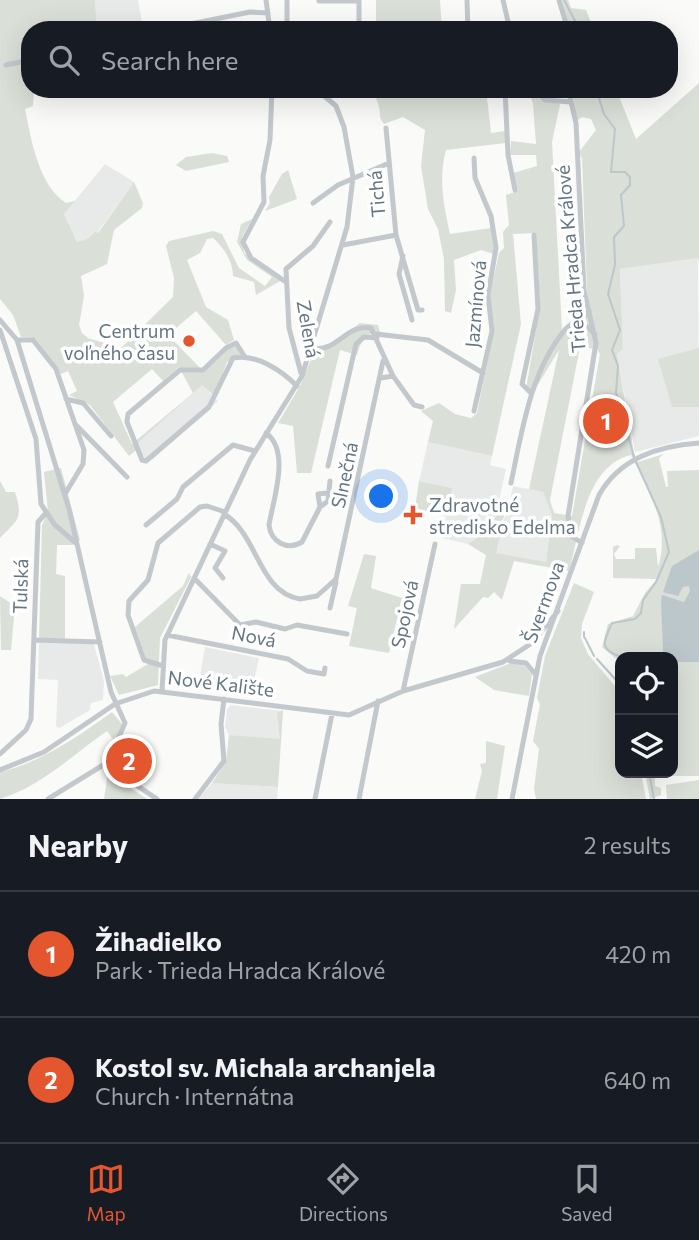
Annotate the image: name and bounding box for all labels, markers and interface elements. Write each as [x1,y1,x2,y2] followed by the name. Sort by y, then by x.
[21,21,678,98] search box
[45,41,83,79] icon: search
[101,44,239,75] text: Search here
[550,164,590,354] street label: Trieda Hradca Králové
[362,169,390,219] street label: Tichá
[460,259,490,349] street label: Jazmínová
[293,298,325,360] street label: Zelená
[64,319,175,364] place label: Centrum voľného času
[181,333,197,349] marker: Centrum voľného času
[583,395,629,447] pin: 1
[326,440,362,510] street label: Slnečná
[364,479,398,513] your location
[429,493,576,538] place label: Zdravotné stredisko Edelma
[403,505,423,525] marker: Zdravotné stredisko Edelma
[8,558,32,614] street label: Tulská
[517,558,568,646] street label: Švermova
[386,578,422,650] street label: Spojová
[230,620,278,652] street label: Nová
[615,652,678,778] map controls
[615,652,678,715] button: locate
[166,665,276,701] street label: Nové Kalište
[615,715,678,778] button: layers
[106,735,152,787] pin: 2
[28,826,128,863] text: Nearby
[584,831,671,859] text: 2 results
[95,925,222,956] text: Žihadielko
[46,940,56,968] text: 1
[605,940,671,968] text: 420 m
[95,956,385,984] text: Park · Trieda Hradca Králové
[95,1051,436,1082] text: Kostol sv. Michala archanjela
[44,1066,58,1094] text: 2
[604,1066,671,1094] text: 640 m
[95,1082,294,1110] text: Church · Internátna
[87,1160,126,1225] tab: Map
[299,1160,388,1225] tab: Directions
[561,1160,612,1225] tab: Saved

